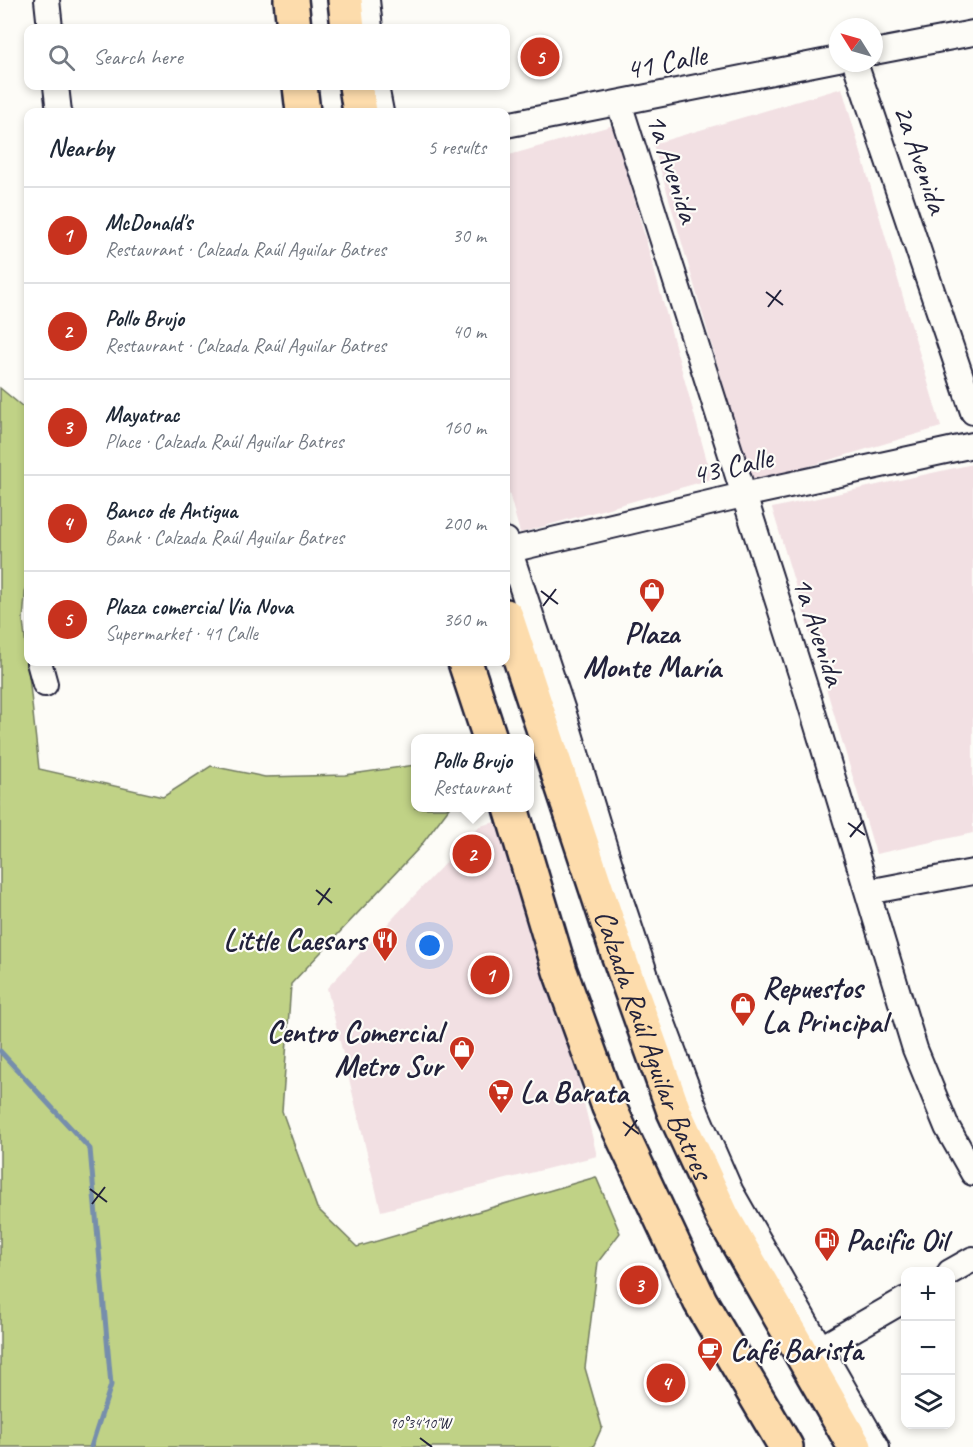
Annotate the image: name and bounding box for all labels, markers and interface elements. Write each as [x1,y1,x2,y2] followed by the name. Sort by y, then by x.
[829,18,883,72] north arrow
[24,24,510,90] search box
[520,34,560,80] pin: 5
[622,35,712,88] street label: 41 Calle
[45,41,78,74] icon: search
[93,43,183,71] text: Search here
[885,100,958,220] street label: 2a Avenida
[638,109,709,229] street label: 1a Avenida
[48,131,113,164] text: Nearby
[427,135,486,160] text: 5 results
[105,209,192,237] text: McDonald's
[63,223,72,248] text: 1
[452,223,486,248] text: 30 m
[105,237,386,262] text: Restaurant · Calzada Raúl Aguilar Batres
[105,305,184,333] text: Pollo Brujo
[63,319,72,344] text: 2
[452,319,486,344] text: 40 m
[105,333,386,358] text: Restaurant · Calzada Raúl Aguilar Batres
[105,401,179,429] text: Mayatrac
[63,415,72,440] text: 3
[443,415,486,440] text: 160 m
[105,429,343,454] text: Place · Calzada Raúl Aguilar Batres
[688,438,778,494] street label: 43 Calle
[105,497,237,525] text: Banco de Antigua
[63,511,72,536] text: 4
[443,511,486,536] text: 200 m
[105,525,344,550] text: Bank · Calzada Raúl Aguilar Batres
[784,572,855,692] street label: 1a Avenida
[637,576,667,614] shop icon: Plaza Monte María
[105,593,293,621] text: Plaza comercial Via Nova
[63,607,72,632] text: 5
[443,607,486,632] text: 360 m
[583,614,724,686] place label: Plaza Monte María
[105,621,258,646] text: Supermarket · 41 Calle
[411,734,534,812] popup
[433,747,512,775] text: Pollo Brujo
[433,775,511,800] text: Restaurant
[452,832,492,876] pin: 2
[586,905,723,1188] street label: Calzada Raúl Aguilar Batres
[224,921,369,959] place label: Little Caesars
[370,925,400,963] restaurant icon: Little Caesars
[415,931,444,960] your location
[470,952,510,998] pin: 1
[762,969,892,1041] place label: Repuestos La Principal
[728,990,758,1028] shop icon: Repuestos La Principal
[267,1013,448,1085] place label: Centro Comercial Metro Sur
[447,1034,477,1072] shop icon: Centro Comercial Metro Sur
[520,1073,631,1111] place label: La Barata
[486,1077,516,1115] supermarket icon: La Barata
[846,1221,953,1259] place label: Pacific Oil
[812,1225,842,1263] fuel station icon: Pacific Oil
[620,1262,658,1308] pin: 3
[901,1267,955,1429] map controls
[901,1267,955,1321] button: +
[901,1321,955,1375] button: −
[730,1331,865,1369] place label: Café Barista
[695,1335,725,1373] cafe icon: Café Barista
[646,1360,686,1406] pin: 4
[901,1375,955,1429] button: layers
[390,1414,454,1433] text: 90°34'10"W

